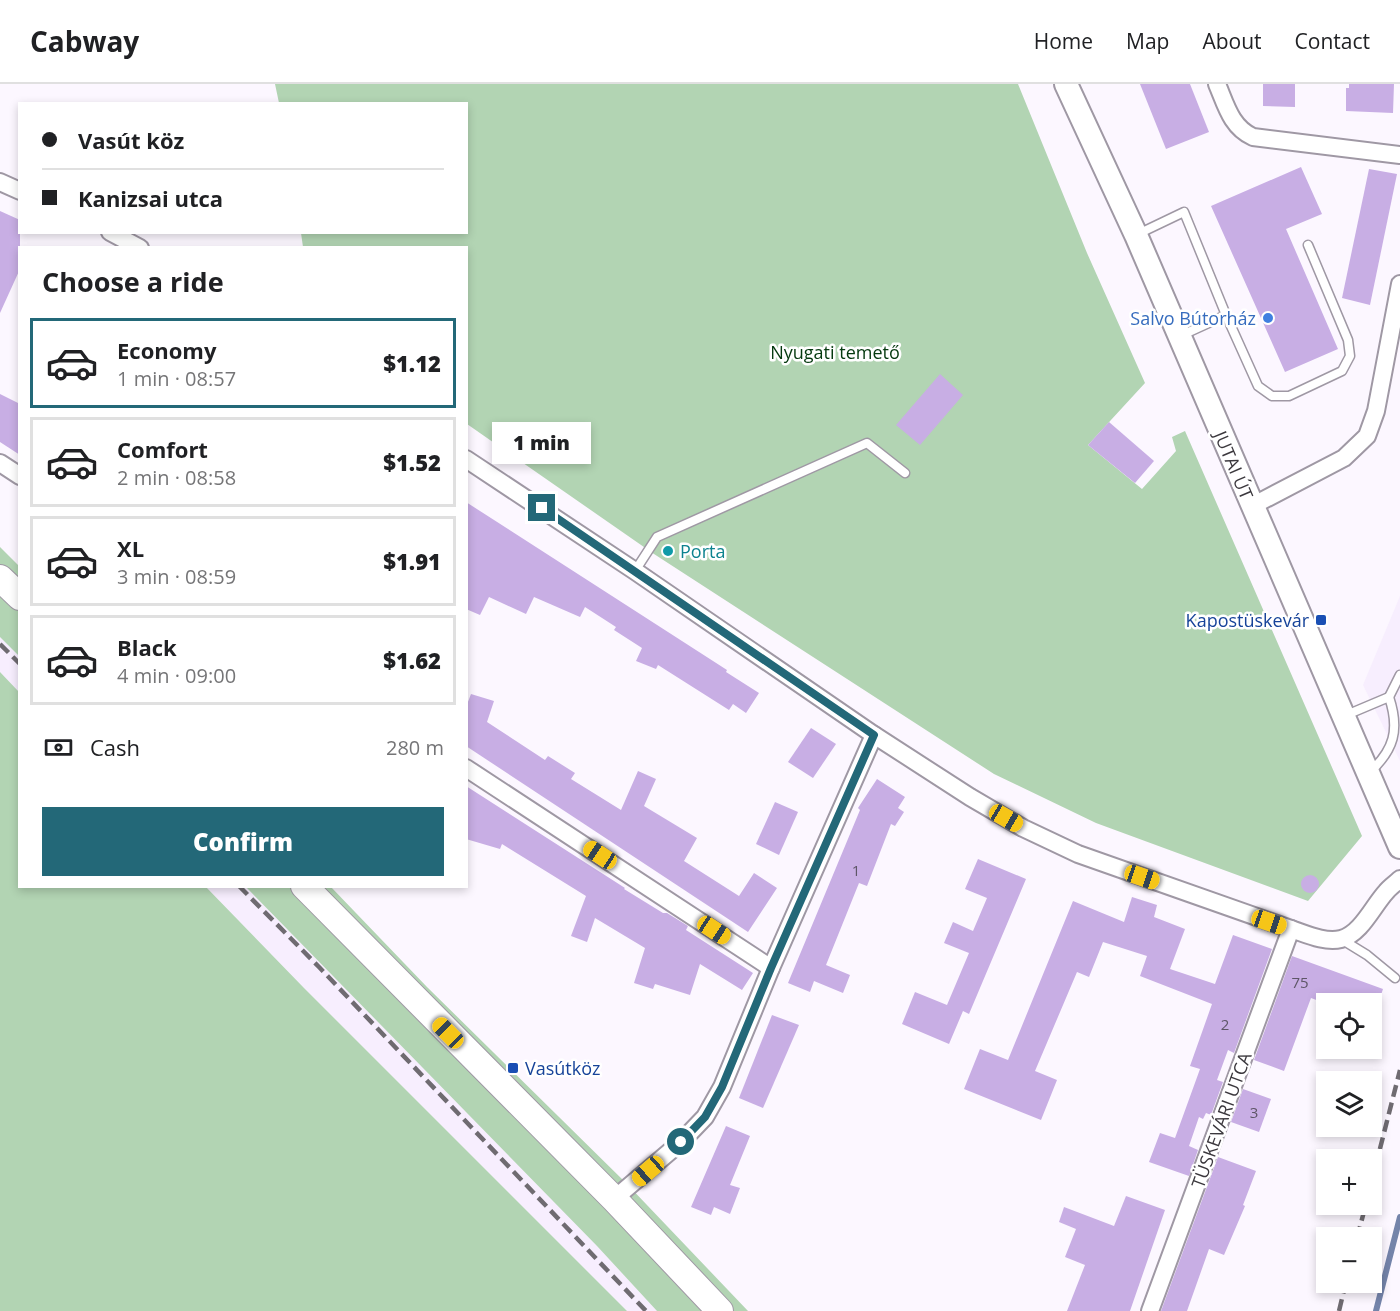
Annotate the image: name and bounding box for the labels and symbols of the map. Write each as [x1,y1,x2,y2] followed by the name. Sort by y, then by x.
[1130,306,1256,330] place label: Salvo Bútorház
[1261,311,1275,325] marker: Salvo Bútorház
[770,340,900,364] park label: Nyugati temető
[492,421,592,463] callout: 1 min
[1208,425,1259,503] street label: JUTAI ÚT
[528,494,555,521] route end
[680,539,725,563] place label: Porta
[661,544,675,558] marker: Porta
[1186,608,1310,632] place label: Kapostüskevár
[1314,613,1328,627] marker: Kapostüskevár
[986,801,1026,835] car
[580,838,620,872] car
[852,860,860,880] house number: 1
[1122,863,1162,891] car
[1249,908,1289,936] car
[694,913,734,947] car
[1291,972,1309,992] house number: 75
[429,1014,467,1052] car
[1221,1014,1229,1034] house number: 2
[1185,1048,1257,1191] street label: TÜSKEVÁRI UTCA
[525,1056,601,1080] place label: Vasútköz
[506,1061,520,1075] marker: Vasútköz
[1250,1102,1258,1122] house number: 3
[667,1128,694,1155] route start
[629,1152,667,1190] car

